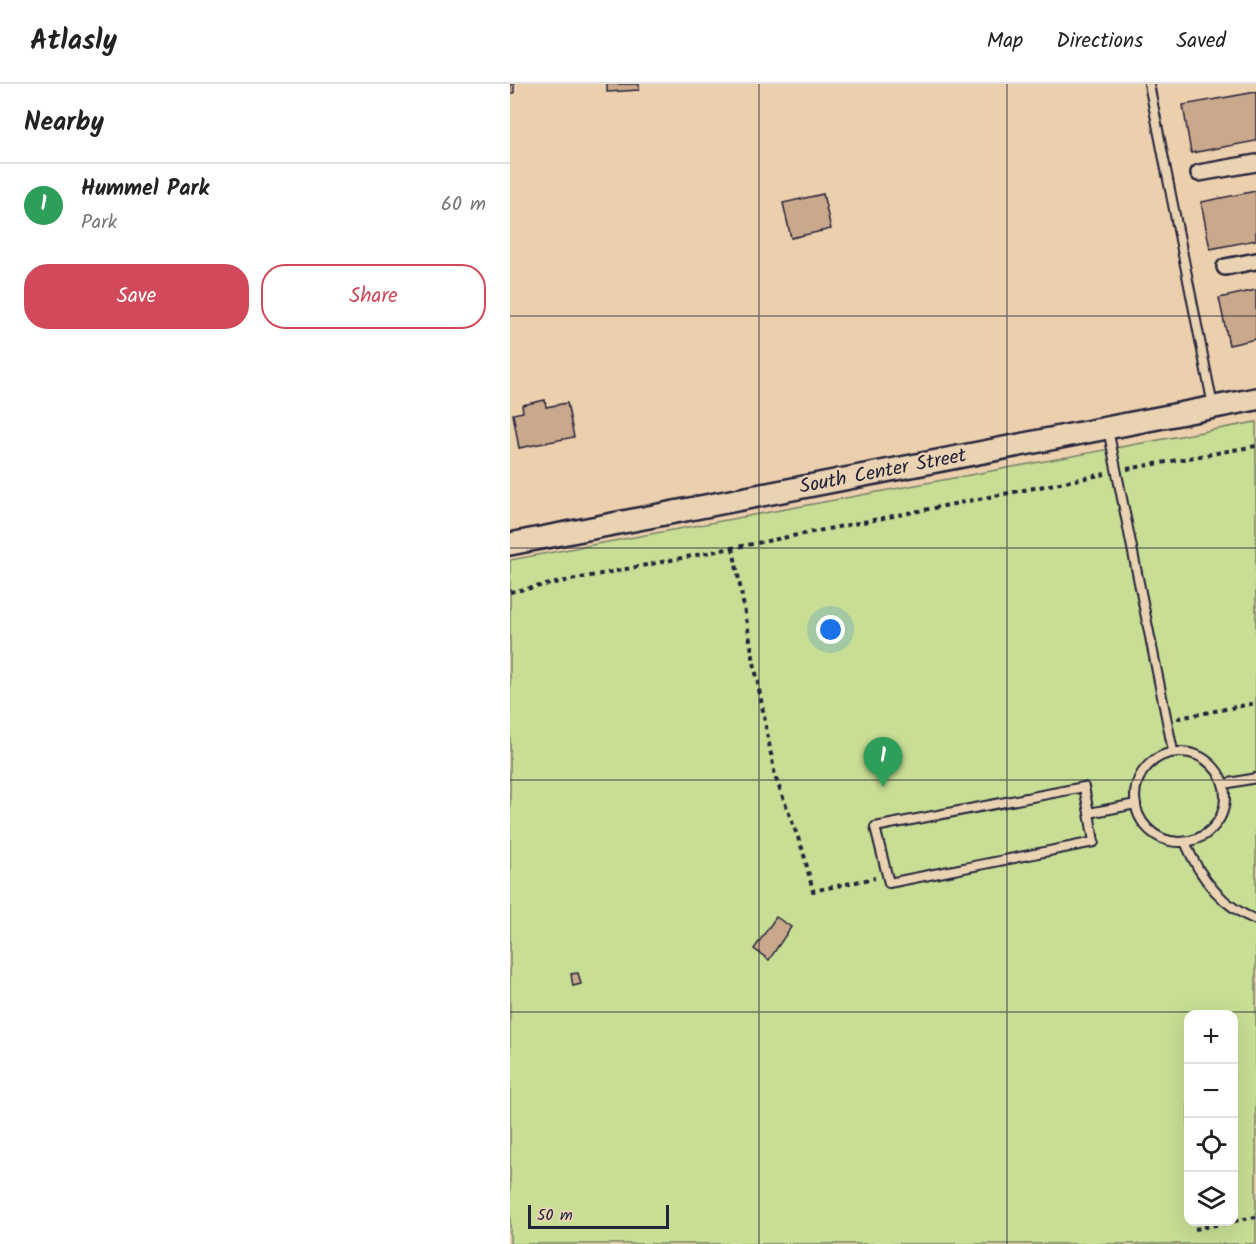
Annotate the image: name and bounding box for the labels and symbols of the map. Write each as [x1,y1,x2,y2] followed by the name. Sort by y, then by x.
[797,440,970,504] street label: South Center Street
[816,615,845,644] your location
[864,738,902,787] pin: 1
[528,1202,669,1230] scale bar

